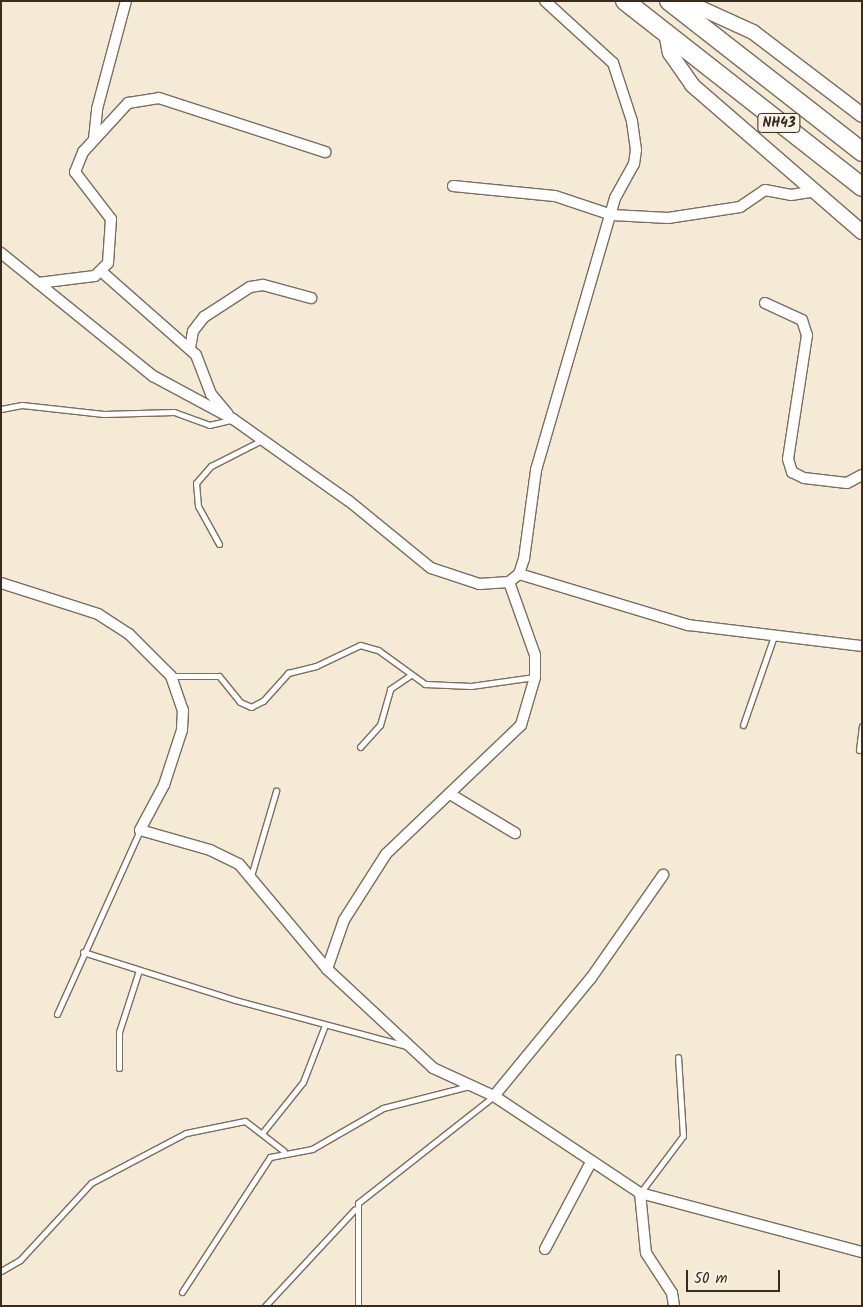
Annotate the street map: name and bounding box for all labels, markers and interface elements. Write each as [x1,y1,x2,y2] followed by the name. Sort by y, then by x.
[756,112,802,134] road number: NH43
[688,1260,782,1292] scale bar
[694,1267,728,1291] text: 50 m

